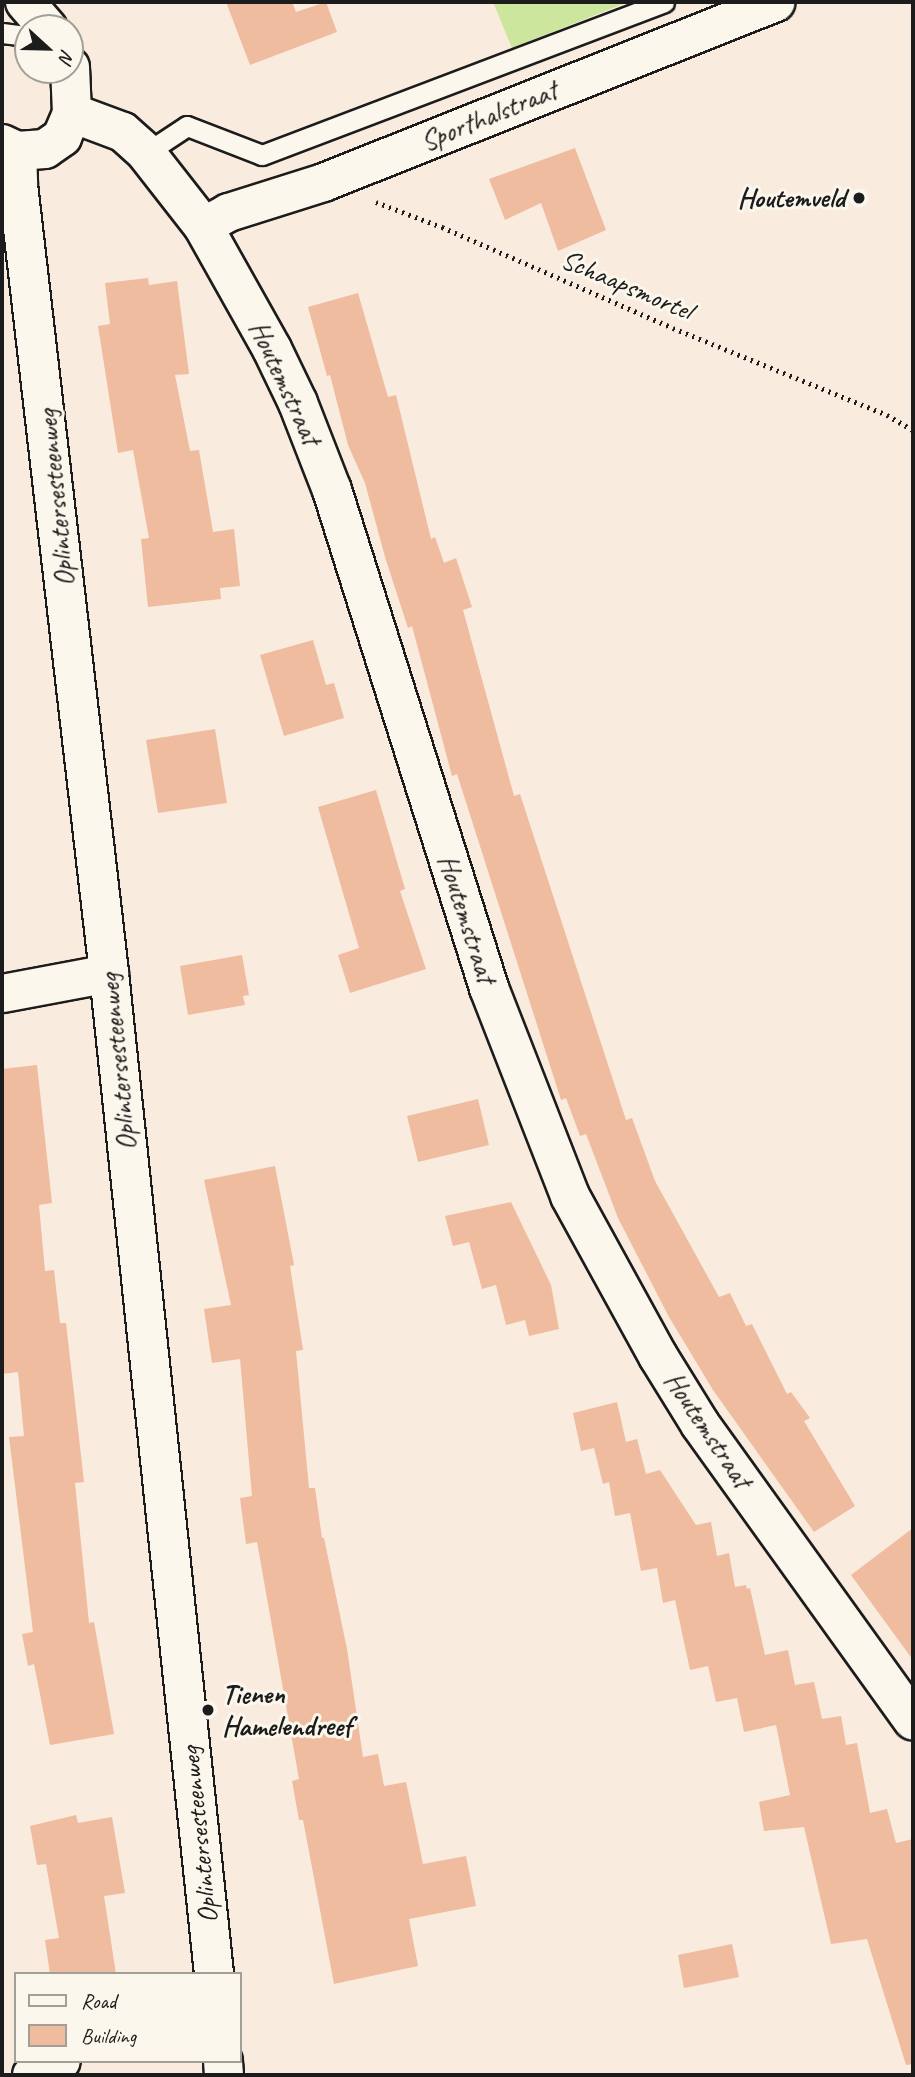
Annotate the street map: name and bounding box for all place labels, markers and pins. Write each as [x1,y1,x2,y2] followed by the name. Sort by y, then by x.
[738,181,845,215] place label: Houtemveld
[851,190,867,206] marker: Houtemveld
[222,1677,351,1743] place label: Tienen Hamelendreef
[200,1702,216,1718] marker: Tienen Hamelendreef

